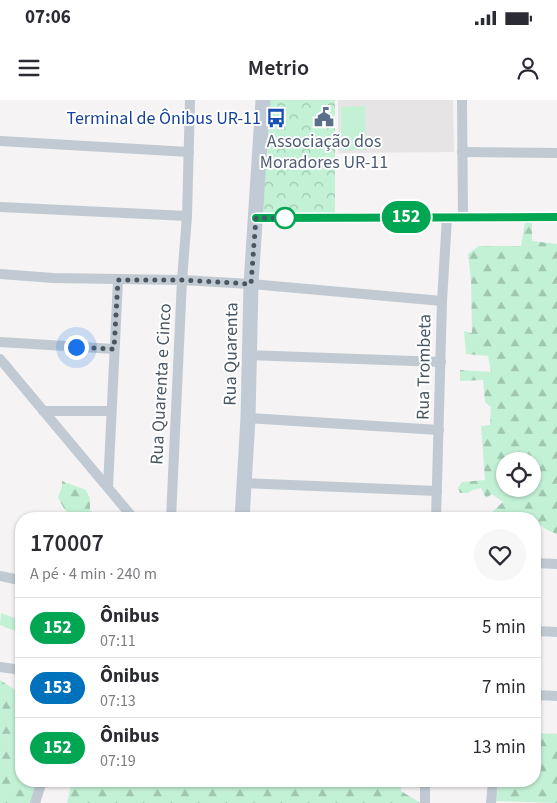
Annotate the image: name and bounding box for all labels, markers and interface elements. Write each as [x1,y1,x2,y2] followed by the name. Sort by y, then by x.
[25,4,71,31] text: 07:06
[248,52,309,84] text: Metrio
[15,54,43,82] icon: menu
[514,54,542,82] icon: person
[66,106,261,131] place label: Terminal de Ônibus UR-11
[313,106,335,128] public building icon: Associação dos Moradores UR-11
[265,107,287,129] bus stop icon: Terminal de Ônibus UR-11
[260,129,388,175] place label: Associação dos Moradores UR-11
[377,201,435,233] line badge: 152
[392,204,420,229] text: 152
[274,207,296,229] unlabelled marker
[218,302,244,406] street label: Rua Quarenta
[144,303,178,465] street label: Rua Quarenta e Cinco
[411,314,437,420] street label: Rua Trombeta
[64,335,89,360] your location
[496,452,541,497] map controls
[496,452,541,497] button: locate
[30,526,104,561] text: 170007
[474,529,526,581] button: heart
[30,563,157,585] text: A pé · 4 min · 240 m
[100,603,159,630] text: Ônibus
[482,614,526,641] text: 5 min
[43,615,72,640] text: 152
[100,630,136,652] text: 07:11
[100,663,159,690] text: Ônibus
[482,674,526,701] text: 7 min
[43,675,72,700] text: 153
[100,690,136,712] text: 07:13
[100,723,159,750] text: Ônibus
[472,734,526,761] text: 13 min
[43,735,72,760] text: 152
[100,750,136,772] text: 07:19

